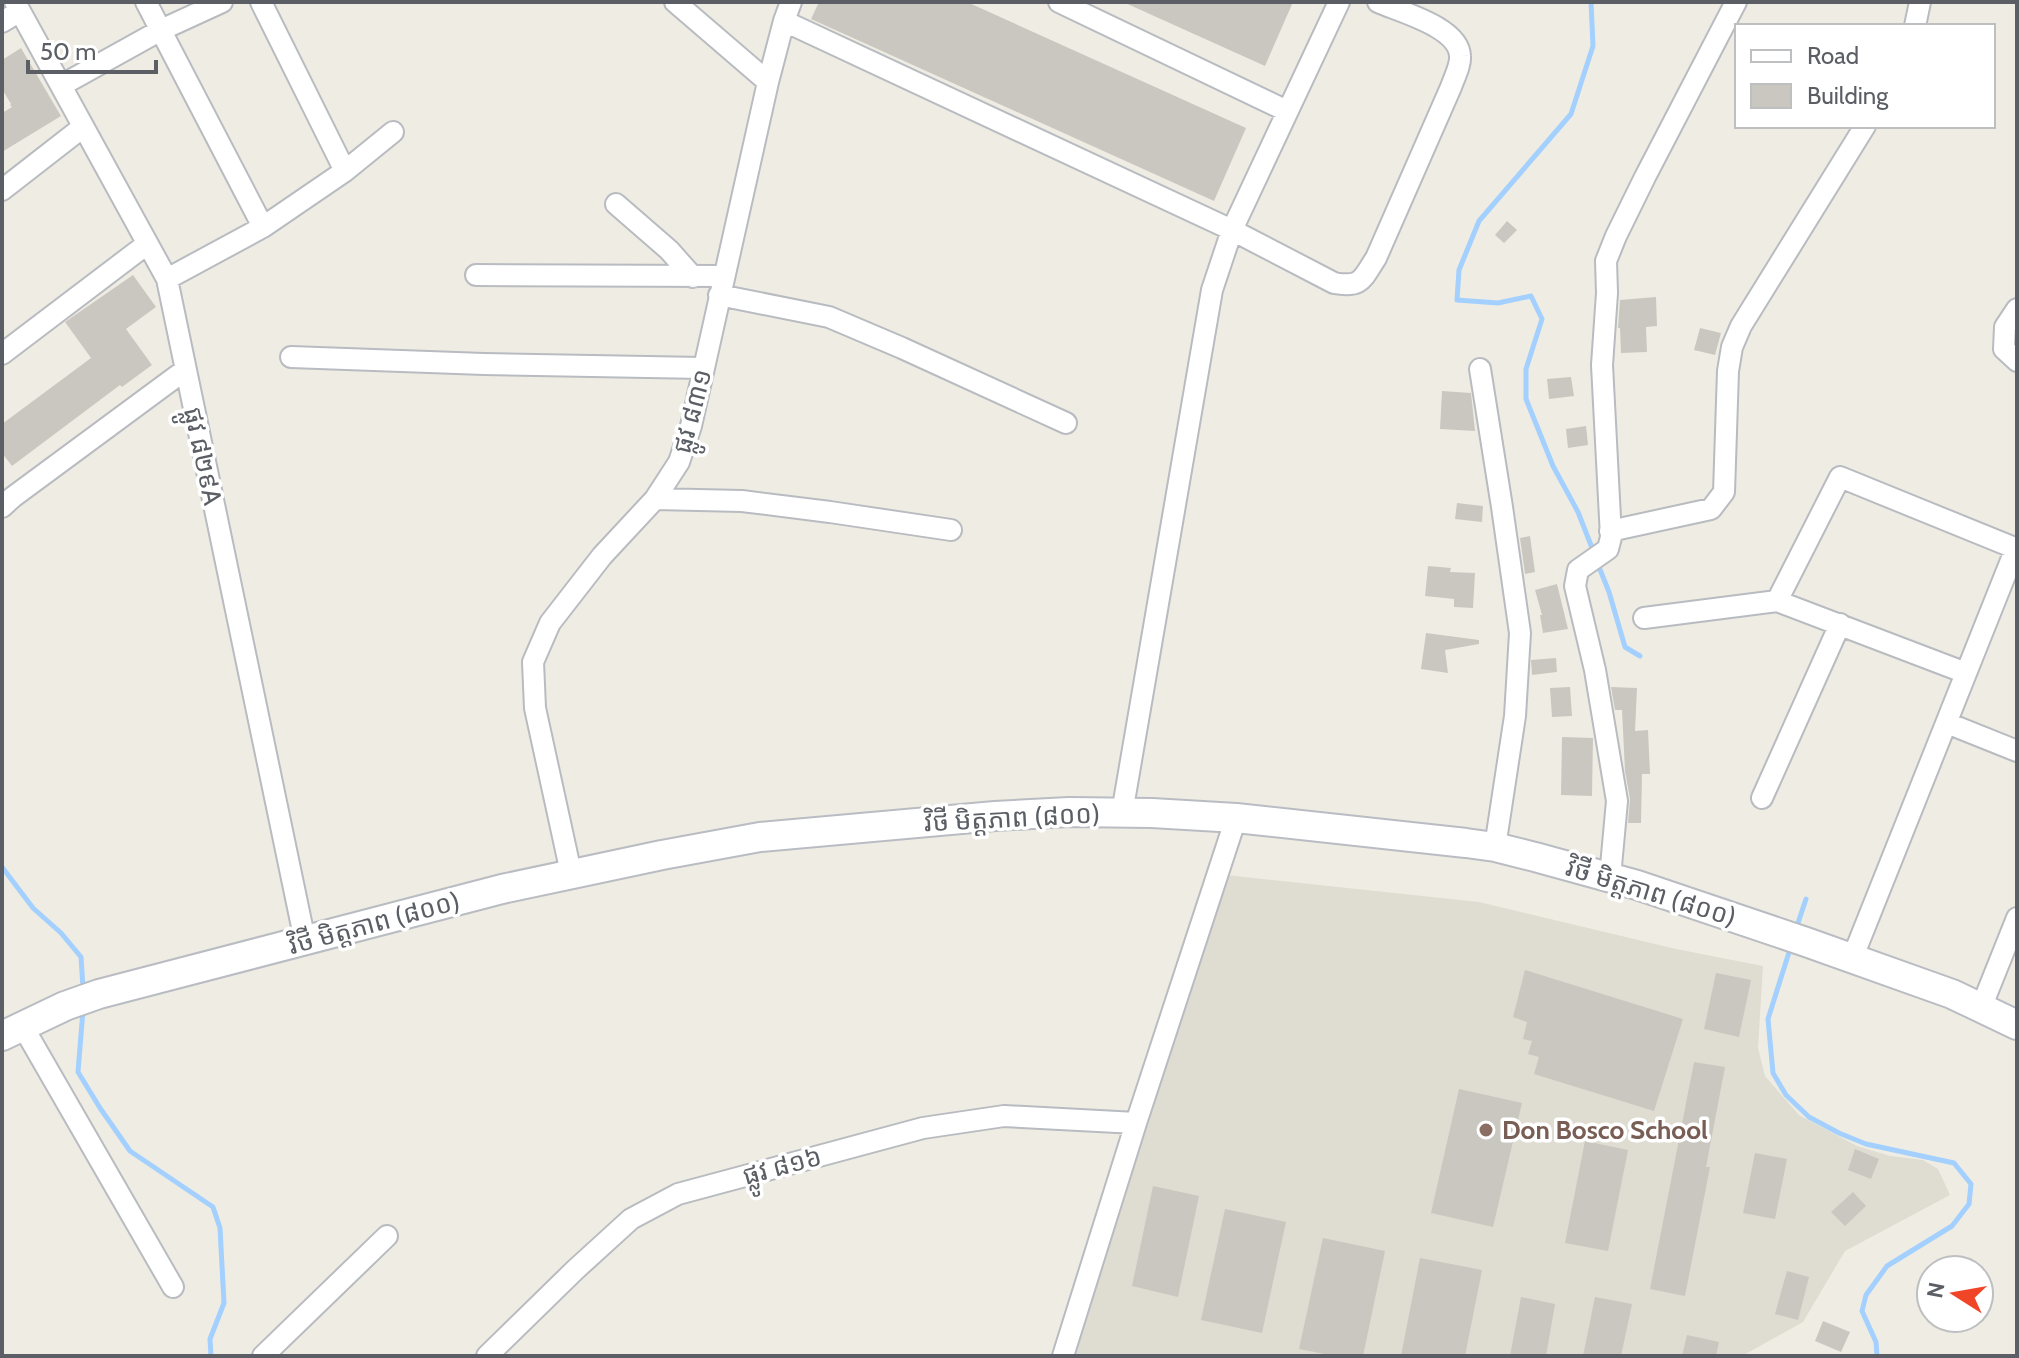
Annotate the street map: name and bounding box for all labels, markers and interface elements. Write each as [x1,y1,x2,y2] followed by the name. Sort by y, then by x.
[28,24,156,74] scale bar
[1735,24,1995,128] legend
[40,37,96,66] text: 50 m
[1807,41,1859,70] text: Road
[1807,81,1889,110] text: Building
[665,365,726,459] street label: ផ្លូវ ៨៣១
[169,404,229,510] street label: ផ្លូវ ៨២៩A
[922,797,1101,839] street label: វិថី មិត្តភាព (៨០០)
[1561,851,1740,934] street label: វិថី មិត្តភាព (៨០០)
[284,885,463,962] street label: វិថី មិត្តភាព (៨០០)
[1502,1114,1708,1146] place label: Don Bosco School
[1477,1121,1495,1139] marker: Don Bosco School
[739,1140,827,1199] street label: ផ្លូវ ៨១៦
[1915,1254,1995,1334] north arrow
[1921,1280,1951,1300] text: N

